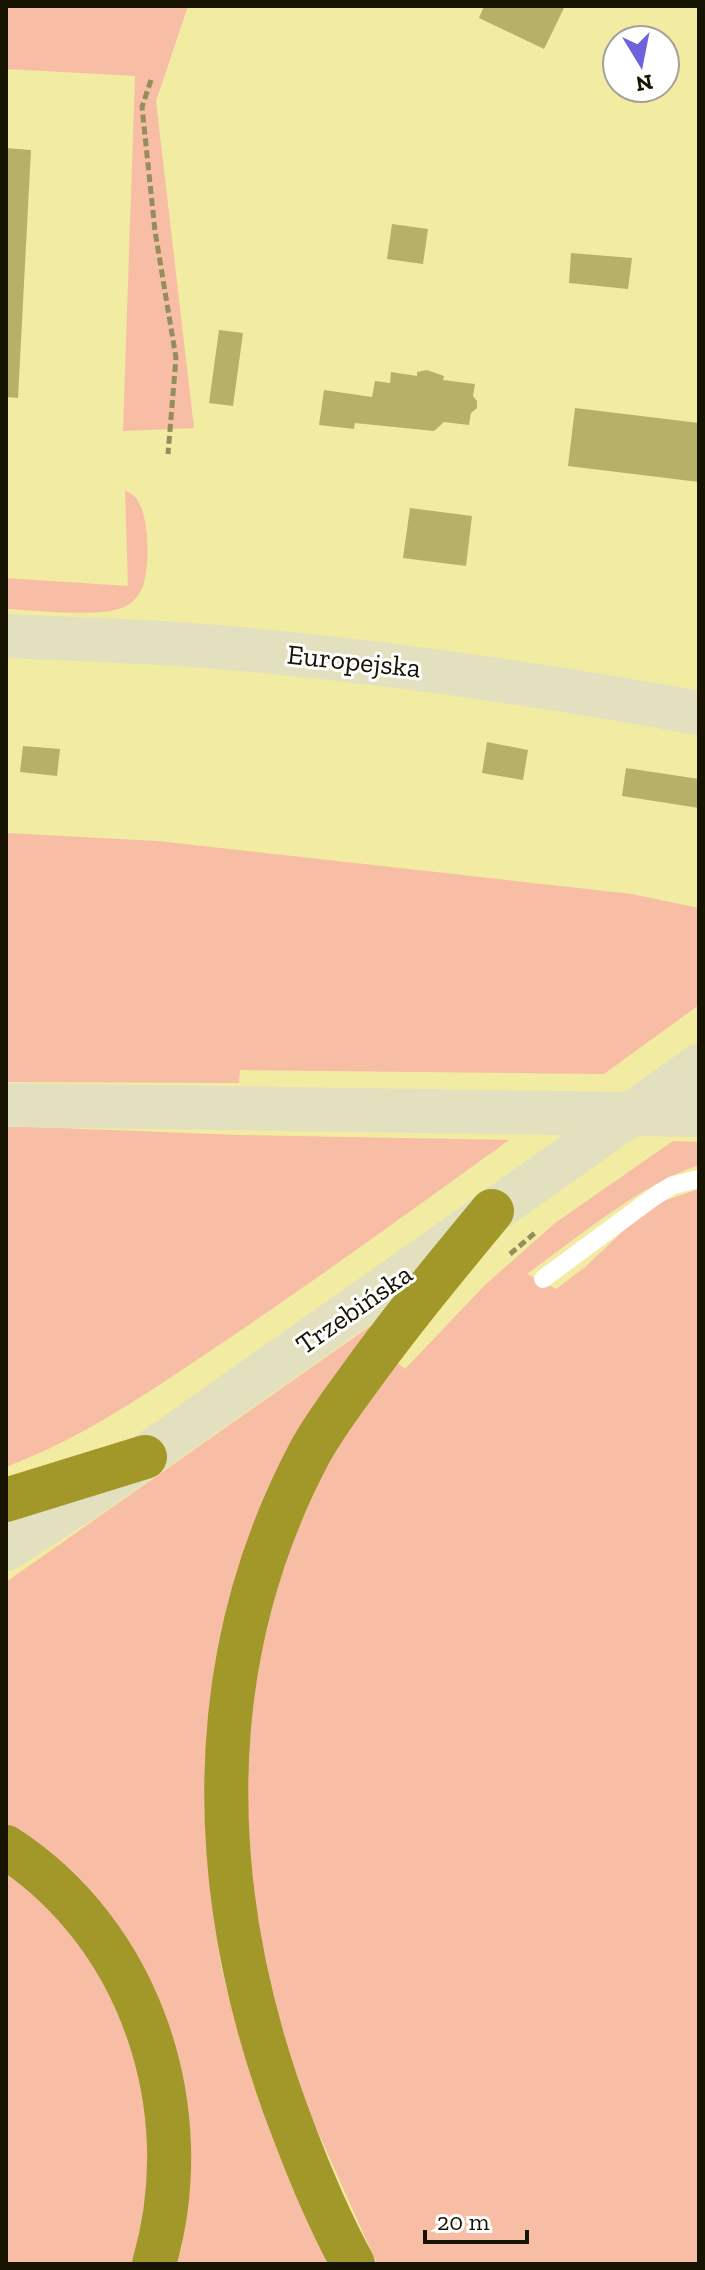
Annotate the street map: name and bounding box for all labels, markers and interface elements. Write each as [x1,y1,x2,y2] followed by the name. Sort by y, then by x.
[601,24,681,104] north arrow
[634,68,655,98] text: N
[286,638,423,684] street label: Europejska
[290,1257,419,1361] street label: Trzebińska
[425,2194,527,2244] scale bar
[437,2207,490,2236] text: 20 m

